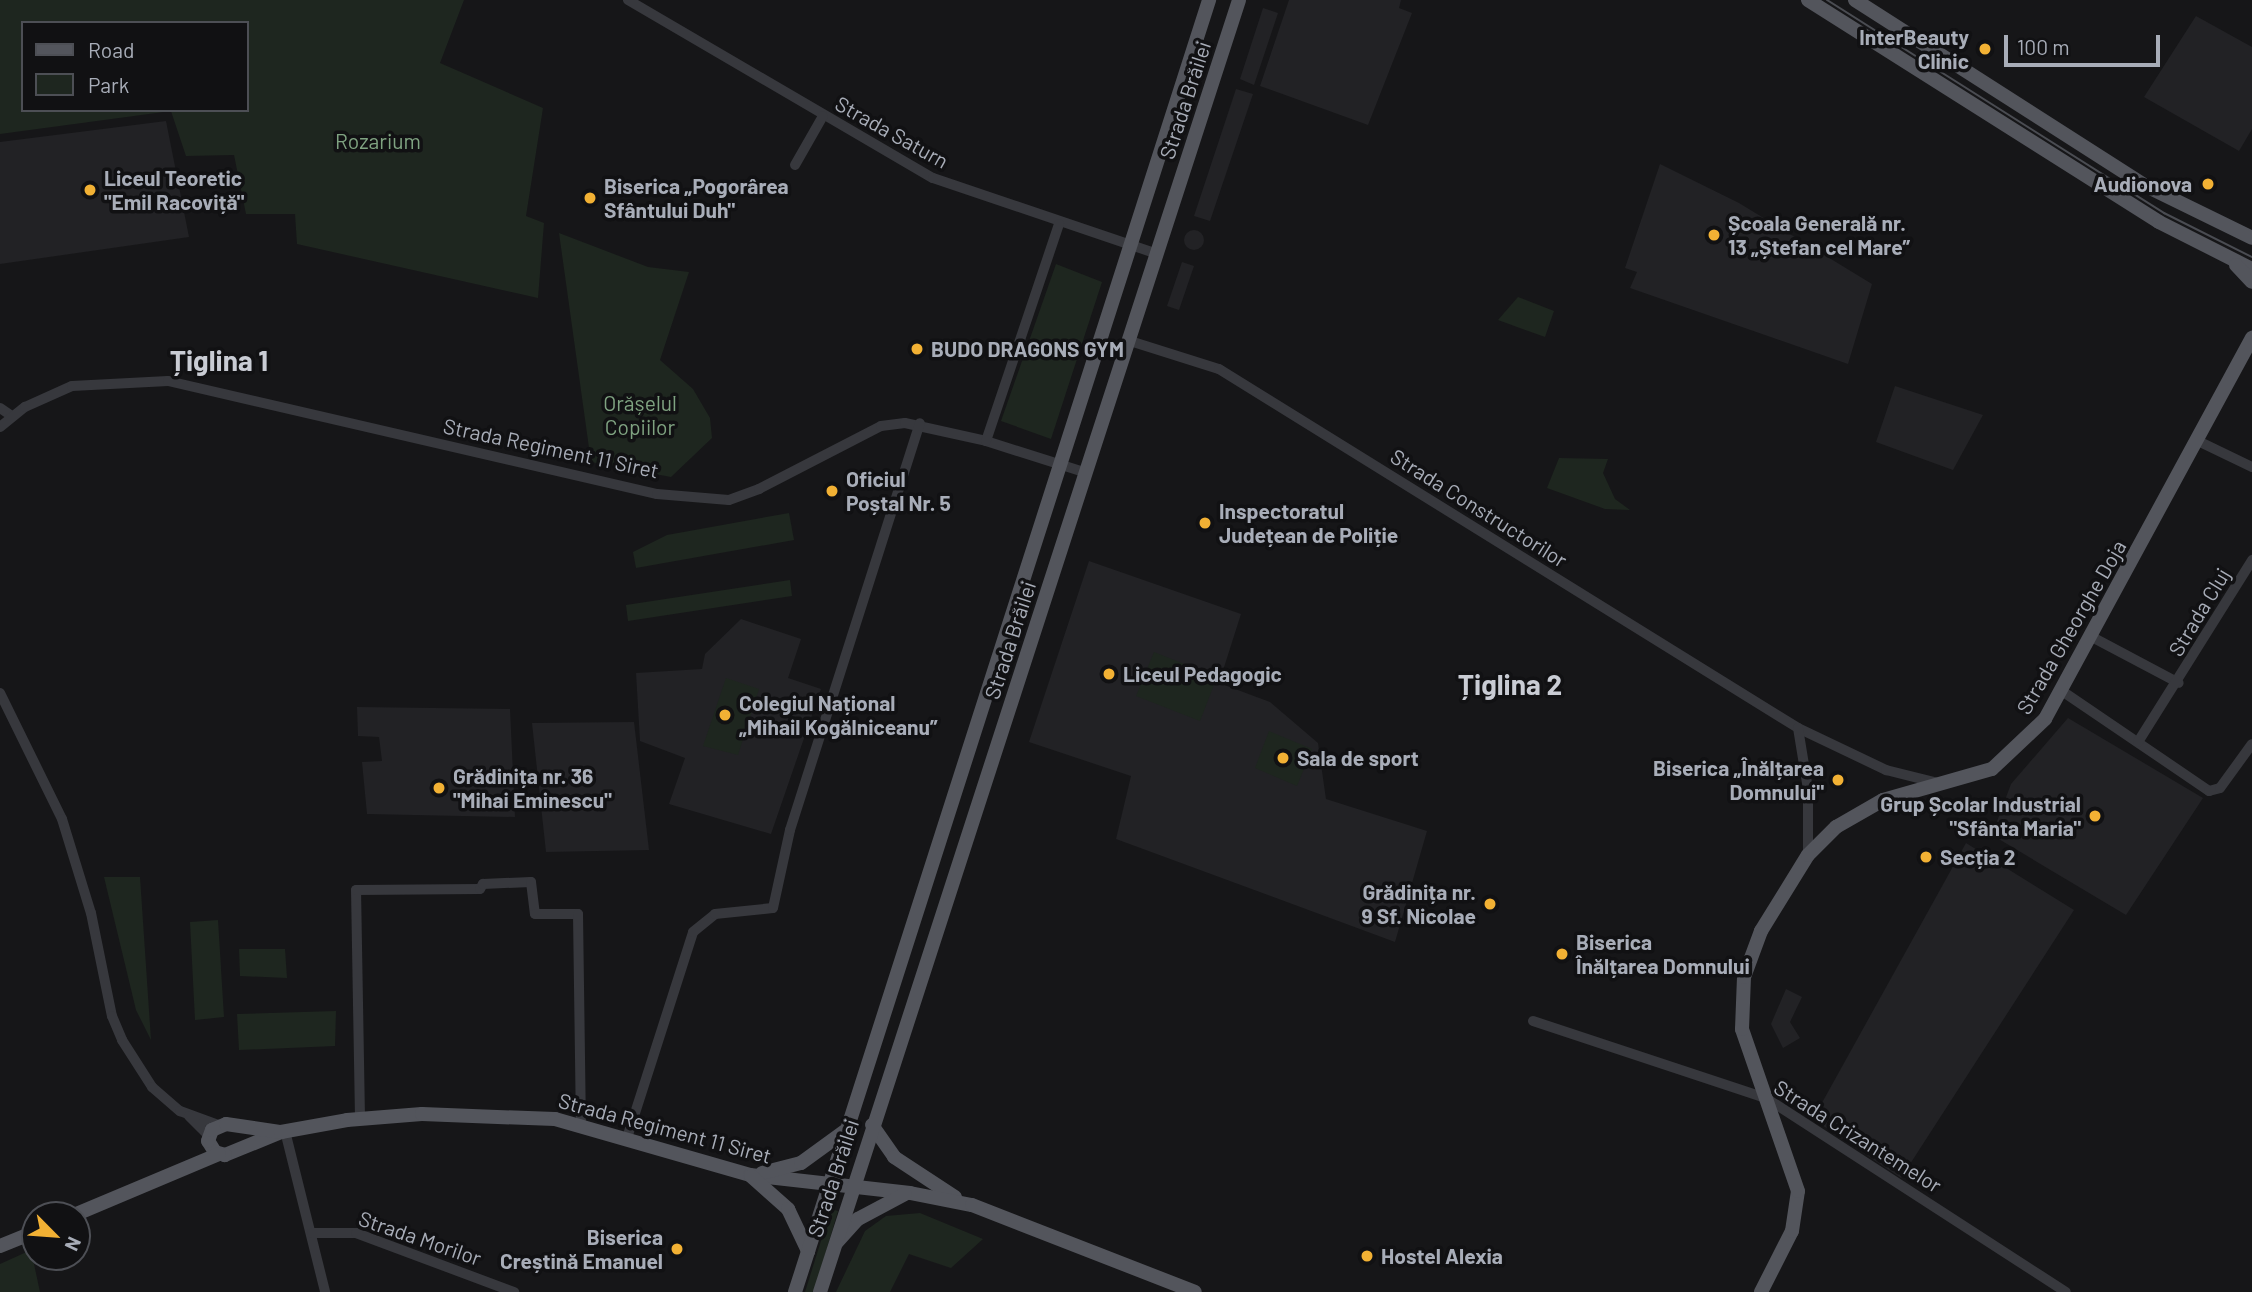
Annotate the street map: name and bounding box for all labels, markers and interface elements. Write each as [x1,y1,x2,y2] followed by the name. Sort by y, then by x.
[21,21,248,112] legend
[2007,21,2163,65] scale bar
[1859,24,1969,74] place label: InterBeauty Clinic
[2017,34,2070,59] text: 100 m
[88,37,134,62] text: Road
[1154,38,1216,162] street label: Strada Brăilei
[1975,39,1995,59] marker: InterBeauty Clinic
[88,72,129,97] text: Park
[831,91,953,173] street label: Strada Saturn
[335,128,421,154] park label: Rozarium
[104,165,244,215] place label: Liceul Teoretic "Emil Racoviță"
[2094,171,2192,197] place label: Audionova
[604,173,789,223] place label: Biserica „Pogorârea Sfântului Duh"
[2198,174,2218,194] marker: Audionova
[82,182,98,198] marker: Liceul Teoretic "Emil Racoviță"
[582,190,598,206] marker: Biserica „Pogorârea Sfântului Duh"
[1728,210,1910,260] place label: Școala Generală nr. 13 „Ștefan cel Mare”
[1706,227,1722,243] marker: Școala Generală nr. 13 „Ștefan cel Mare”
[931,336,1124,362] place label: BUDO DRAGONS GYM
[909,341,925,357] marker: BUDO DRAGONS GYM
[170,343,268,377] district label: Țiglina 1
[603,390,677,440] park label: Orășelul Copiilor
[441,413,661,483] street label: Strada Regiment 11 Siret
[1386,443,1572,573] street label: Strada Constructorilor
[846,466,951,516] place label: Oficiul Poștal Nr. 5
[824,483,840,499] marker: Oficiul Poștal Nr. 5
[1219,498,1398,548] place label: Inspectoratul Județean de Poliție
[1197,515,1213,531] marker: Inspectoratul Județean de Poliție
[2011,535,2131,719] street label: Strada Gheorghe Doja
[2163,563,2235,661] street label: Strada Cluj
[979,578,1041,702] street label: Strada Brăilei
[1123,661,1282,687] place label: Liceul Pedagogic
[1101,666,1117,682] marker: Liceul Pedagogic
[1458,667,1562,701] district label: Țiglina 2
[739,690,938,740] place label: Colegiul Național „Mihail Kogălniceanu”
[717,707,733,723] marker: Colegiul Național „Mihail Kogălniceanu”
[1297,745,1419,771] place label: Sala de sport
[1275,750,1291,766] marker: Sala de sport
[1653,755,1824,805] place label: Biserica „Înălțarea Domnului"
[453,763,612,813] place label: Grădinița nr. 36 "Mihai Eminescu"
[1830,772,1846,788] marker: Biserica „Înălțarea Domnului"
[431,780,447,796] marker: Grădinița nr. 36 "Mihai Eminescu"
[1880,791,2081,841] place label: Grup Școlar Industrial "Sfânta Maria"
[2087,808,2103,824] marker: Grup Școlar Industrial "Sfânta Maria"
[1940,844,2016,870] place label: Secția 2
[1918,849,1934,865] marker: Secția 2
[1361,879,1476,929] place label: Grădinița nr. 9 Sf. Nicolae
[1482,896,1498,912] marker: Grădinița nr. 9 Sf. Nicolae
[1576,929,1750,979] place label: Biserica Înălțarea Domnului
[1554,946,1570,962] marker: Biserica Înălțarea Domnului
[1770,1074,1946,1198] street label: Strada Crizantemelor
[556,1087,774,1169] street label: Strada Regiment 11 Siret
[802,1116,864,1240] street label: Strada Brăilei
[21,1201,91,1271] north arrow
[355,1205,485,1271] street label: Strada Morilor
[500,1224,663,1274] place label: Biserica Creștină Emanuel
[61,1234,87,1255] text: N
[669,1241,685,1257] marker: Biserica Creștină Emanuel
[1381,1243,1503,1269] place label: Hostel Alexia
[1359,1248,1375,1264] marker: Hostel Alexia

